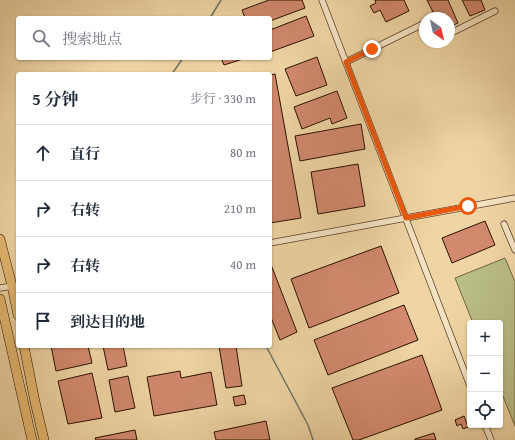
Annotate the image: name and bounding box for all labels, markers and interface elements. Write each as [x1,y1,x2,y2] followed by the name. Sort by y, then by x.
[419,12,455,48] north arrow
[16,16,272,60] search box
[30,27,52,49] icon: search
[62,28,122,49] text: 搜索地点
[363,40,381,58] route end
[32,86,79,111] text: 5 分钟
[190,89,256,108] text: 步行 · 330 m
[32,142,54,164] icon: ahead
[70,143,100,164] text: 直行
[230,143,256,162] text: 80 m
[459,197,477,215] route start
[32,198,54,220] icon: right
[70,199,100,220] text: 右转
[224,199,256,218] text: 210 m
[32,254,54,276] icon: right
[70,255,100,276] text: 右转
[230,255,256,274] text: 40 m
[32,310,54,332] icon: arrive
[70,311,145,332] text: 到达目的地
[467,320,503,428] map controls
[467,320,503,356] button: +
[467,356,503,392] button: −
[467,392,503,428] button: locate

